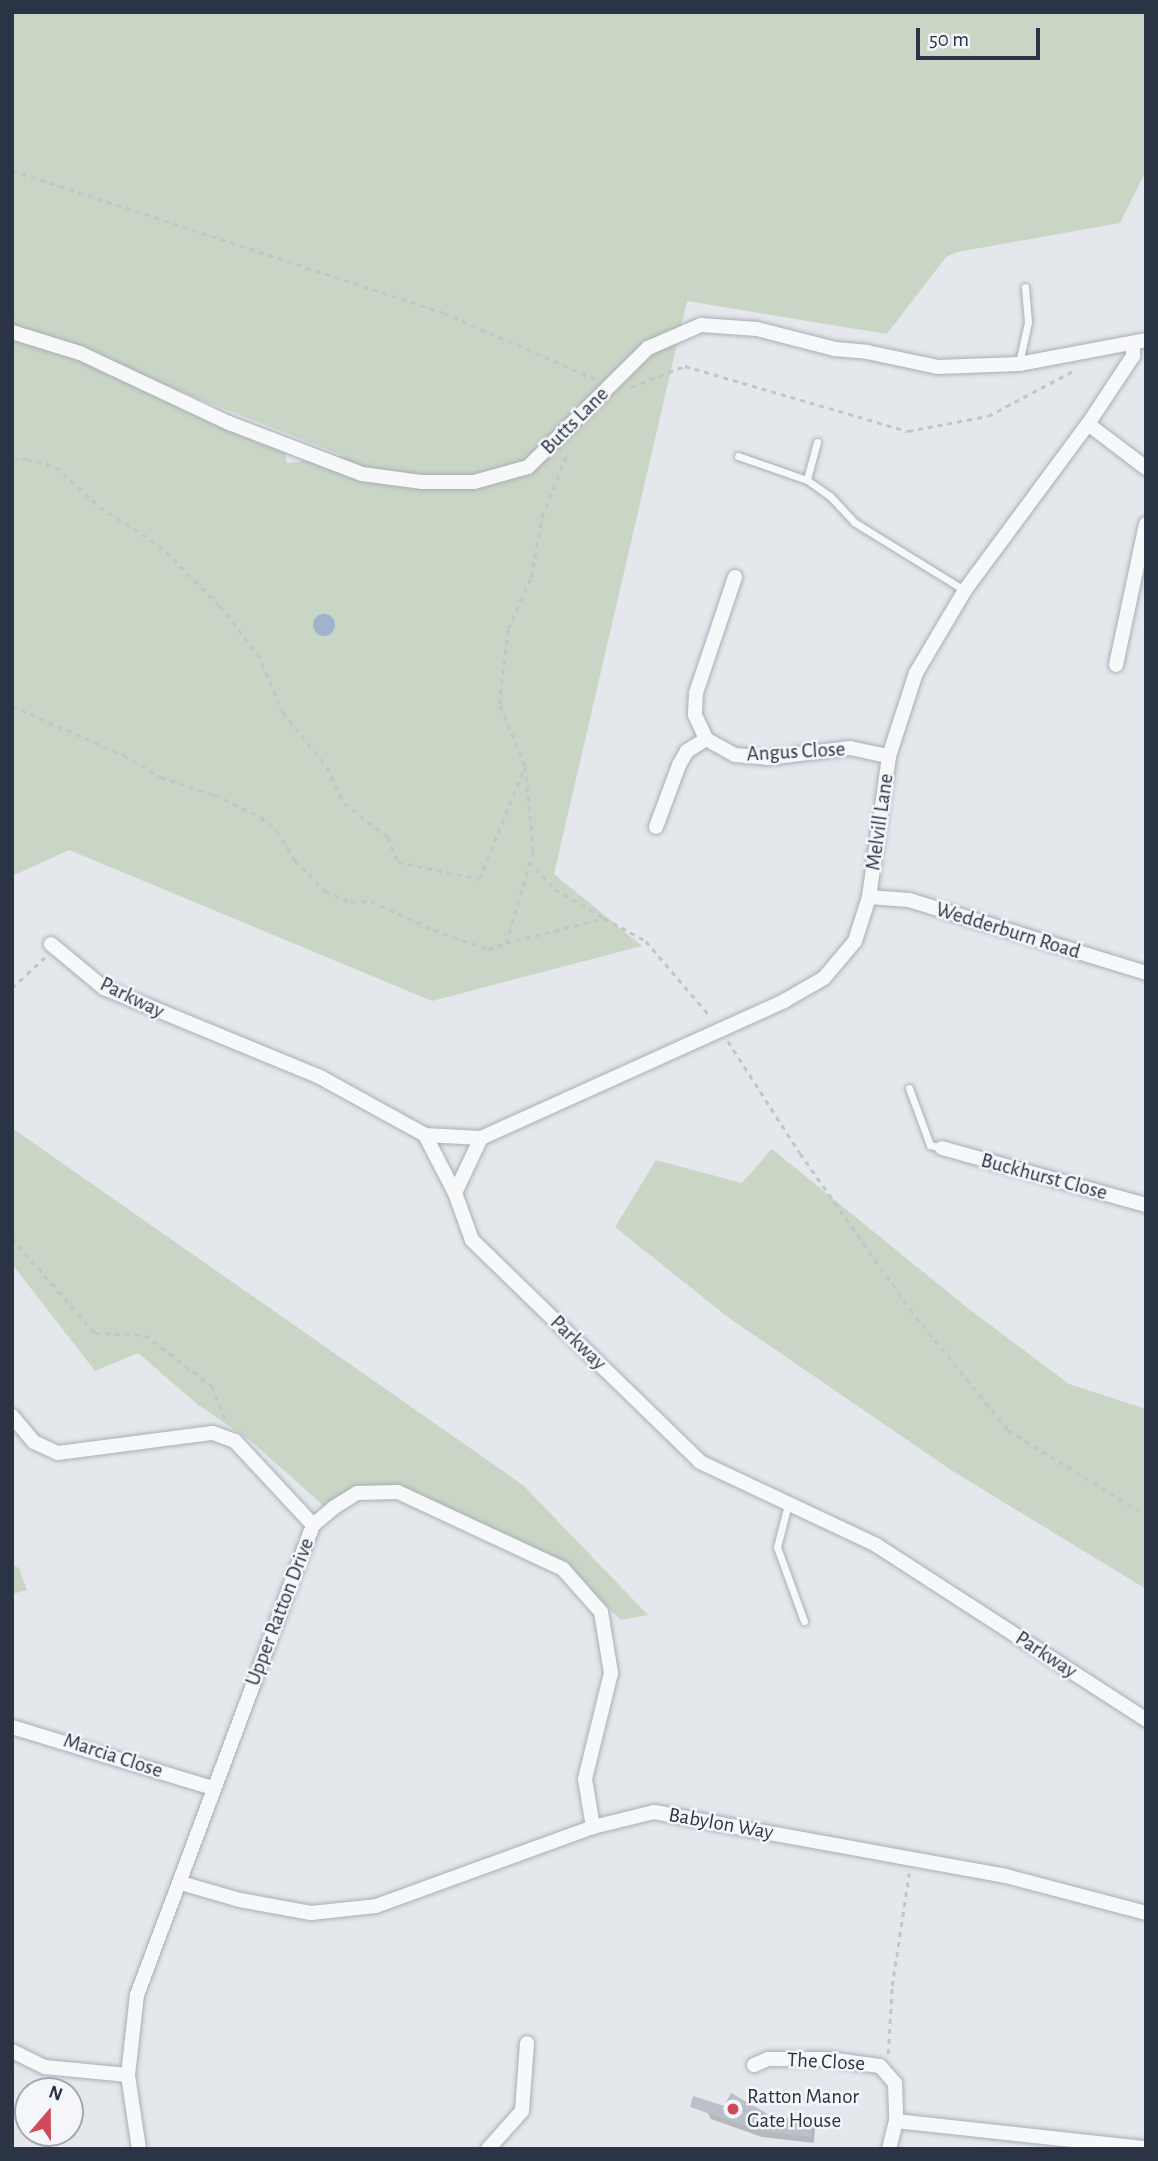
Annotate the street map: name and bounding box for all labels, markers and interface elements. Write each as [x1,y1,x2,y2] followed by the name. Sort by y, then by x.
[920,14,1044,58] scale bar
[929,29,969,50] text: 50 m
[536,382,614,460] street label: Butts Lane
[746,737,846,767] street label: Angus Close
[861,772,899,872] street label: Melvill Lane
[933,897,1083,965] street label: Wedderburn Road
[96,972,168,1024] street label: Parkway
[978,1148,1110,1206] street label: Buckhurst Close
[545,1310,611,1376] street label: Parkway
[240,1535,320,1689] street label: Upper Ratton Drive
[1010,1626,1082,1684] street label: Parkway
[60,1728,166,1784] street label: Marcia Close
[667,1802,775,1846] street label: Babylon Way
[786,2047,866,2077] street label: The Close
[14,2077,84,2147] north arrow
[46,2082,65,2105] text: N
[747,2084,859,2134] place label: Ratton Manor Gate House
[725,2101,741,2117] marker: Ratton Manor Gate House

